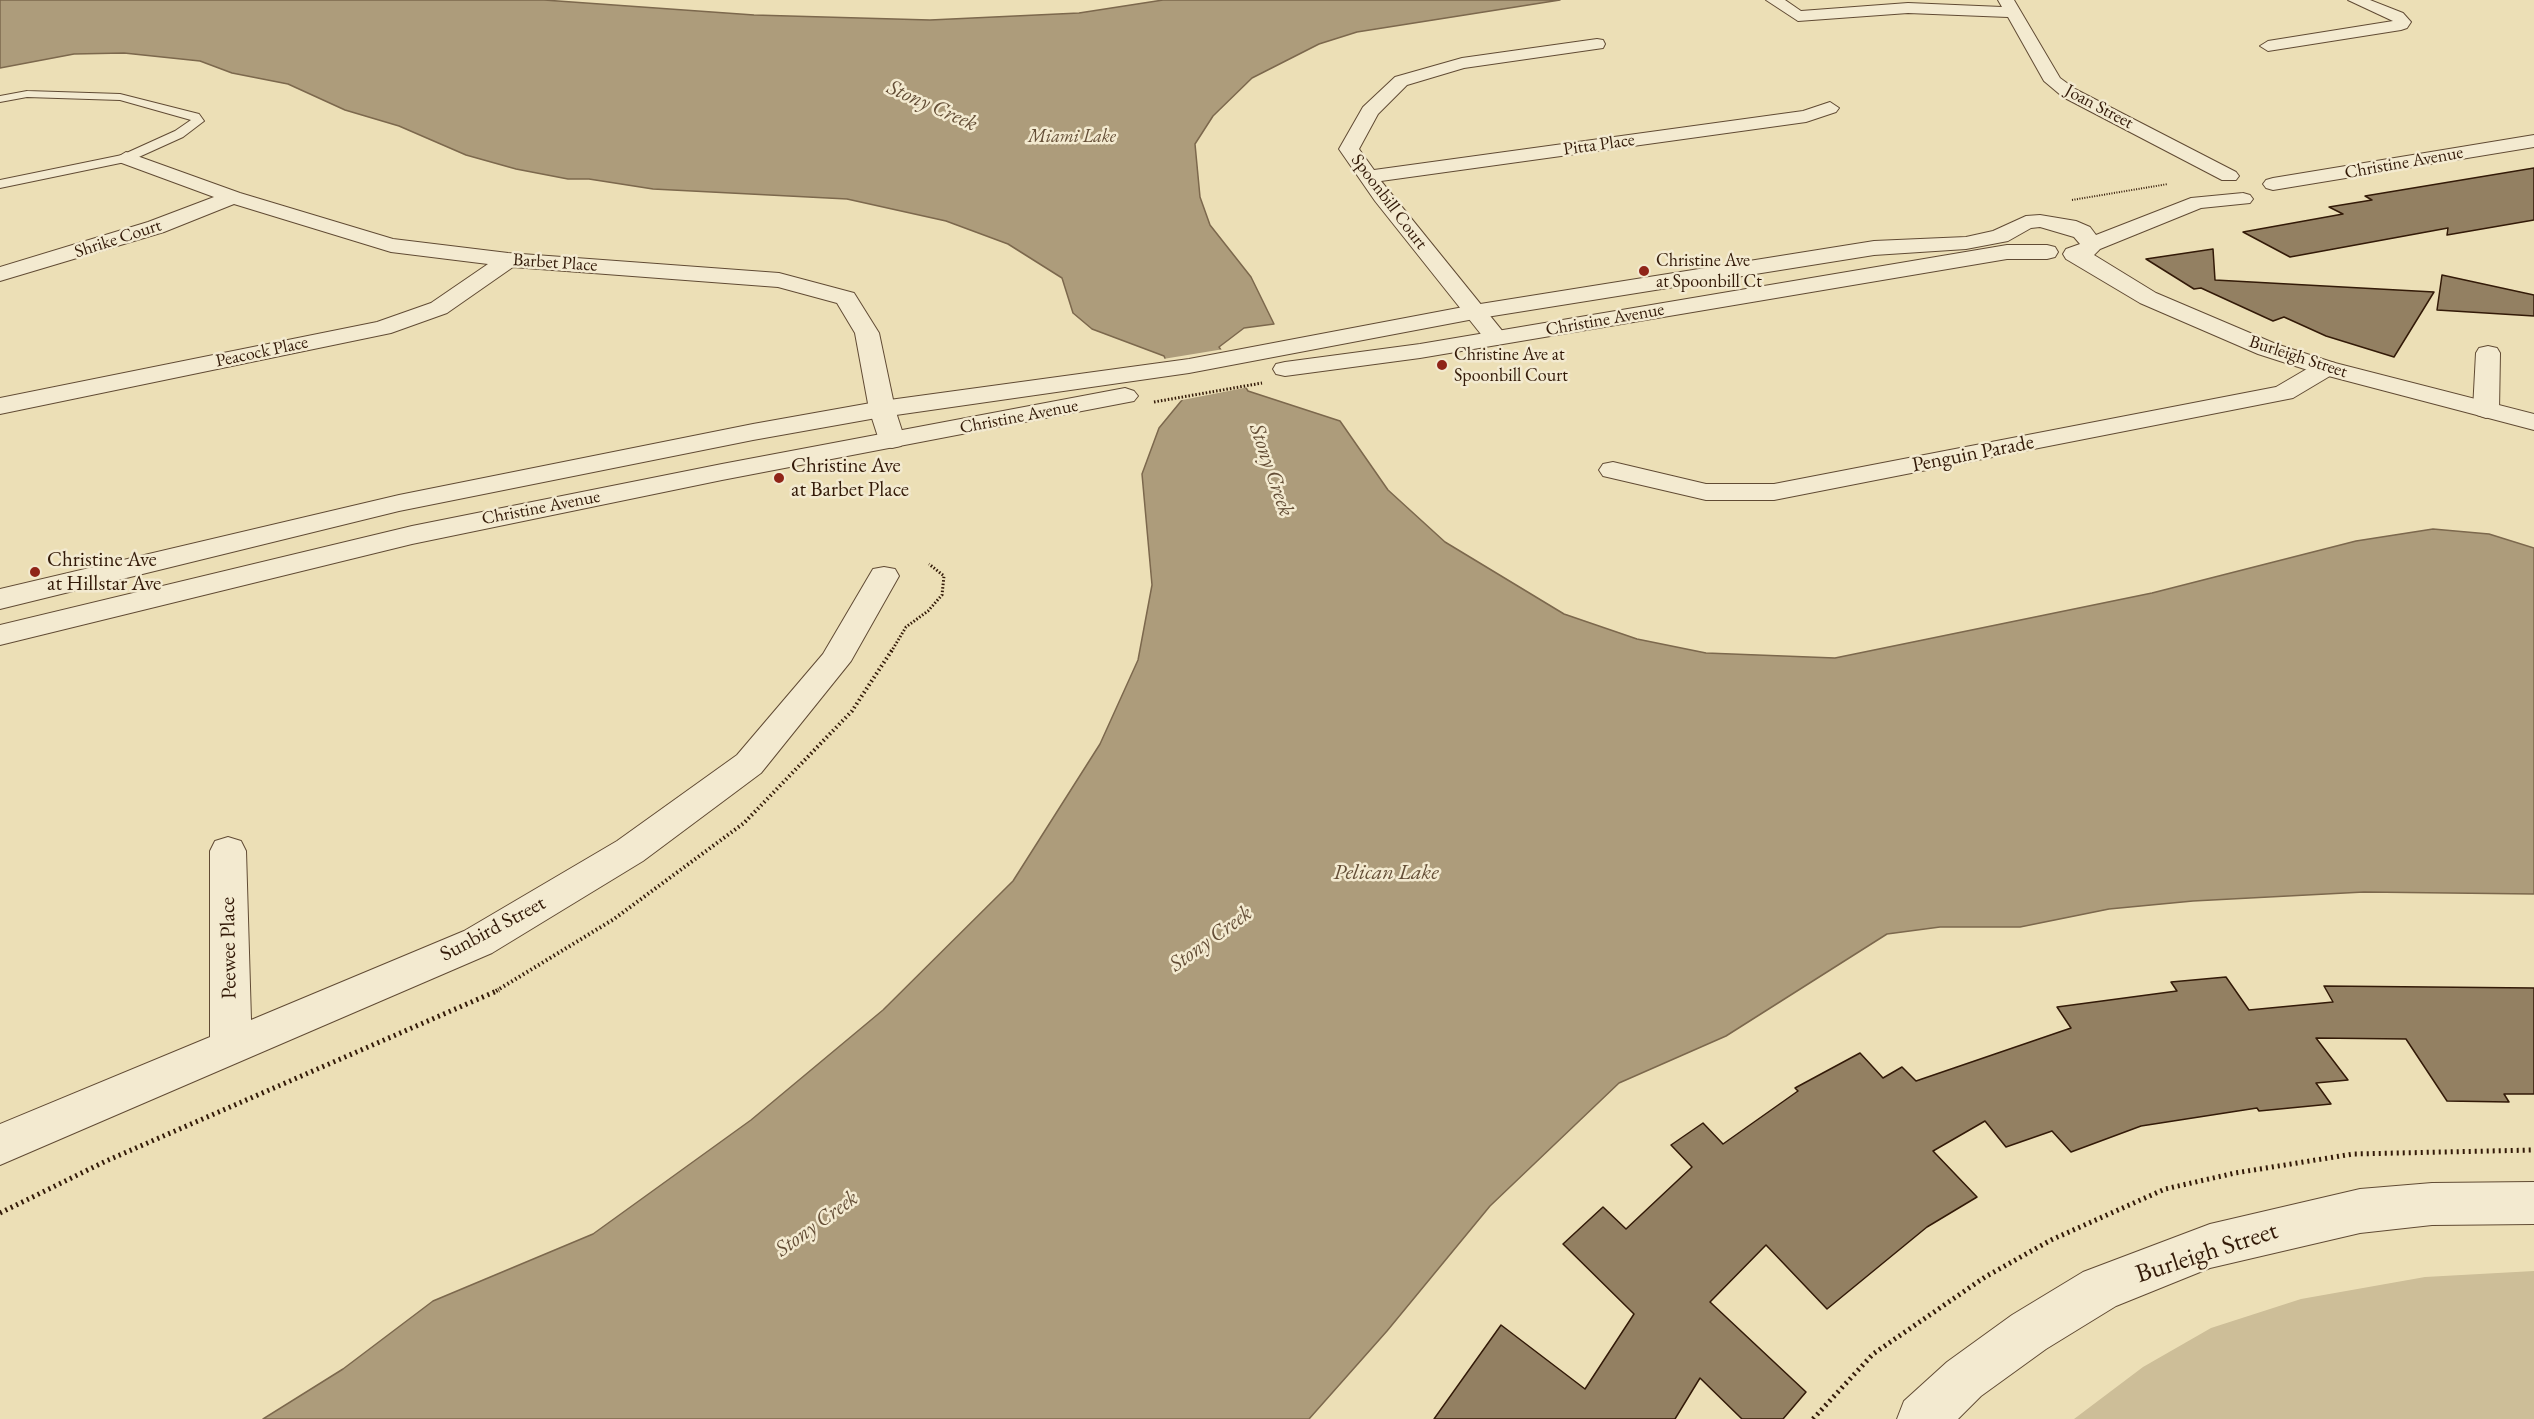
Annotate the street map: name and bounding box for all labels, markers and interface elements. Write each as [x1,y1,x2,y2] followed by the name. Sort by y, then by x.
[883,74,981,138] water label: Stony Creek
[2061,80,2137,134] street label: Joan Street
[1028,126,1116,148] water label: Miami Lake
[1562,129,1636,161] street label: Pitta Place
[2343,142,2465,184] street label: Christine Avenue
[1346,150,1432,254] street label: Spoonbill Court
[72,215,164,263] street label: Shrike Court
[512,249,598,277] street label: Barbet Place
[1656,250,1762,292] place label: Christine Ave at Spoonbill Ct
[1637,264,1651,278] marker: Christine Ave at Spoonbill Ct
[1544,299,1666,341] street label: Christine Avenue
[2246,331,2350,383] street label: Burleigh Street
[214,332,310,372] street label: Peacock Place
[1454,344,1568,386] place label: Christine Ave at Spoonbill Court
[1435,358,1449,372] marker: Christine Ave at Spoonbill Court
[958,395,1080,439] street label: Christine Avenue
[1243,420,1299,520] water label: Stony Creek
[1910,430,2036,478] street label: Penguin Parade
[791,453,909,503] place label: Christine Ave at Barbet Place
[772,471,786,485] marker: Christine Ave at Barbet Place
[480,486,602,530] street label: Christine Avenue
[47,547,161,597] place label: Christine Ave at Hillstar Ave
[28,565,42,579] marker: Christine Ave at Hillstar Ave
[1333,860,1439,886] water label: Pelican Lake
[436,891,550,967] street label: Sunbird Street
[216,897,242,999] street label: Peewee Place
[1164,900,1258,978] water label: Stony Creek
[770,1185,864,1263] water label: Stony Creek
[2132,1215,2282,1291] street label: Burleigh Street

